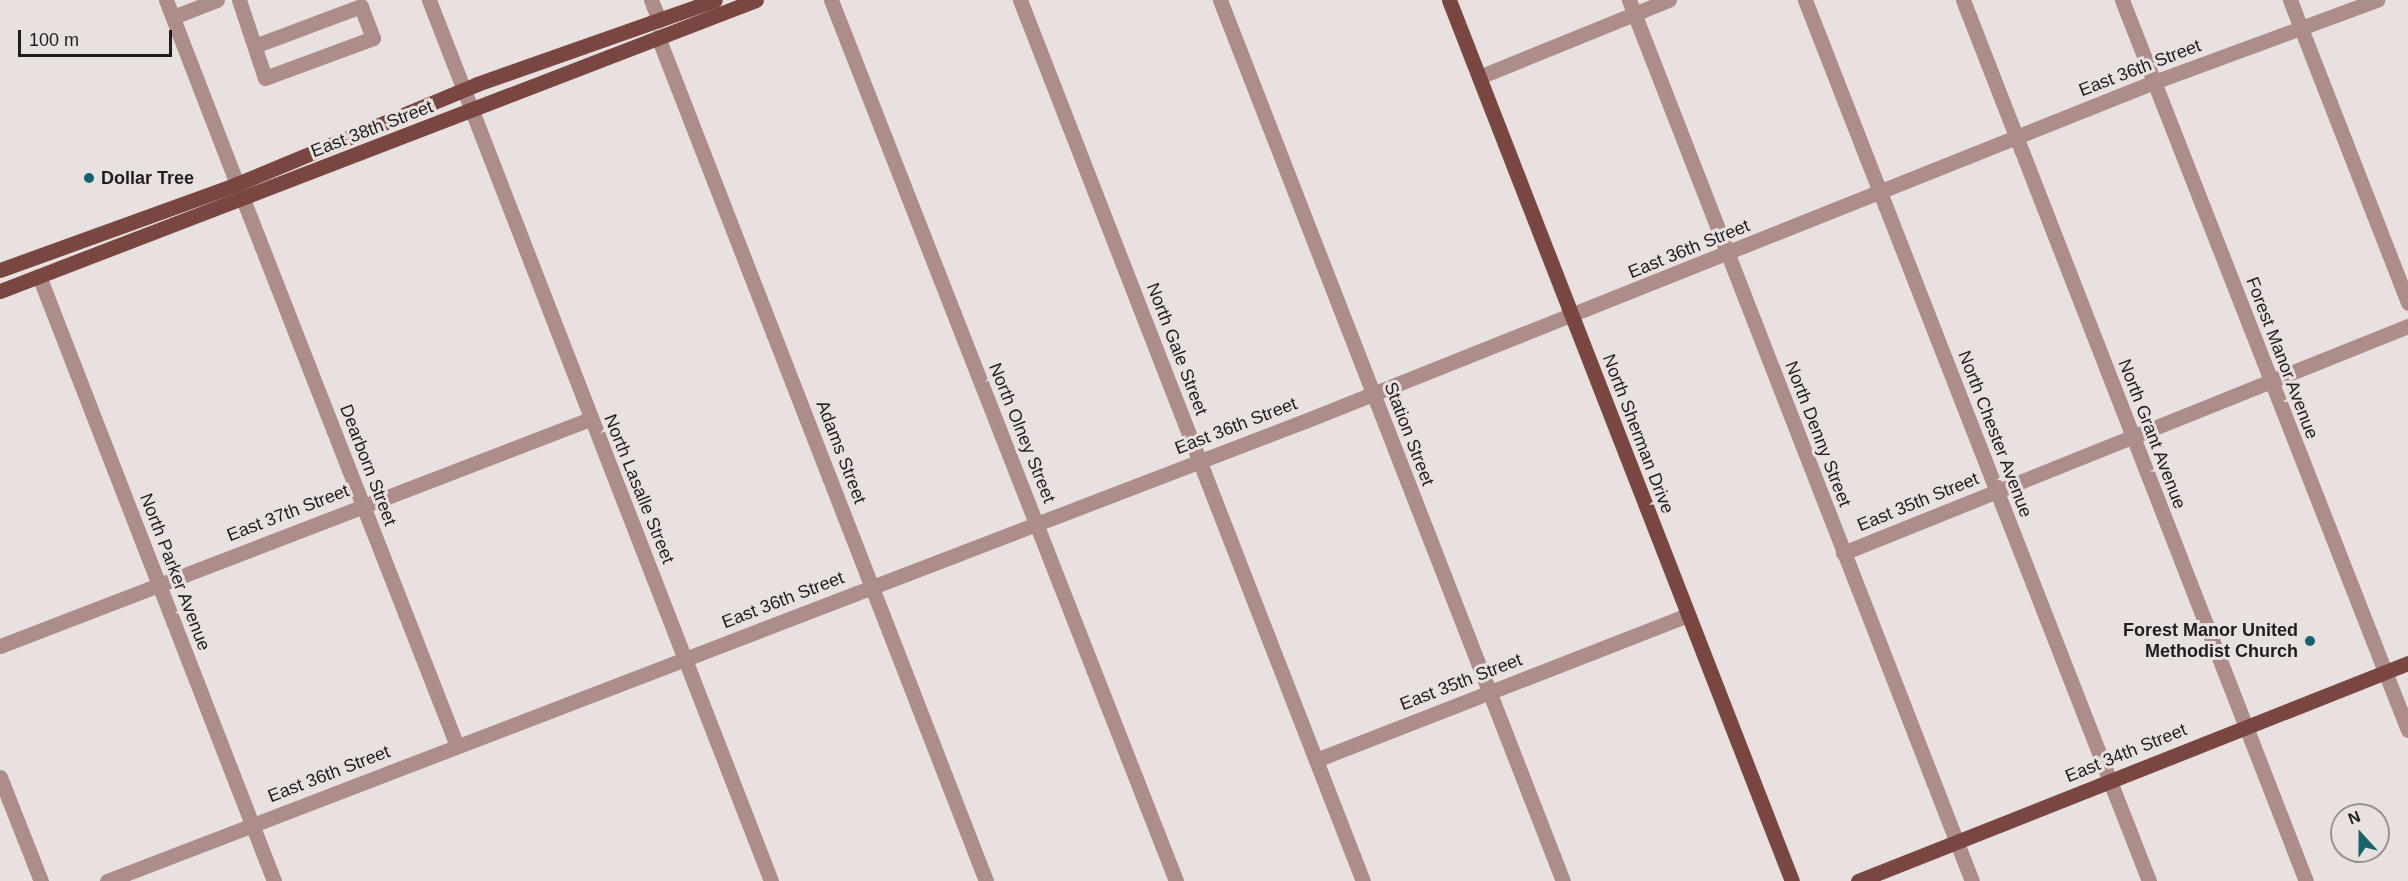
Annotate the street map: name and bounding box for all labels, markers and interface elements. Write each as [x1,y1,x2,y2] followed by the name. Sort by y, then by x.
[21,18,176,56] scale bar
[29,30,79,50] text: 100 m
[2076,35,2204,101] street label: East 36th Street
[308,96,436,162] street label: East 38th Street
[101,167,194,189] place label: Dollar Tree
[82,171,96,185] marker: Dollar Tree
[1625,215,1753,283] street label: East 36th Street
[2241,273,2323,443] street label: Forest Manor Avenue
[1142,280,1212,418] street label: North Gale Street
[1953,347,2037,521] street label: North Chester Avenue
[1598,351,1678,517] street label: North Sherman Drive
[2113,356,2191,512] street label: North Grant Avenue
[1780,358,1856,510] street label: North Denny Street
[984,360,1060,506] street label: North Olney Street
[1379,379,1439,489] street label: Station Street
[1172,393,1300,459] street label: East 36th Street
[811,397,871,507] street label: Adams Street
[335,401,401,529] street label: Dearborn Street
[599,411,679,567] street label: North Lasalle Street
[1854,468,1982,536] street label: East 35th Street
[224,480,352,546] street label: East 37th Street
[135,490,215,654] street label: North Parker Avenue
[719,567,847,633] street label: East 36th Street
[2123,620,2298,662] place label: Forest Manor United Methodist Church
[2303,634,2317,648] marker: Forest Manor United Methodist Church
[1397,649,1525,715] street label: East 35th Street
[2062,719,2190,787] street label: East 34th Street
[265,741,393,807] street label: East 36th Street
[2330,803,2390,863] north arrow
[2346,808,2363,828] text: N

